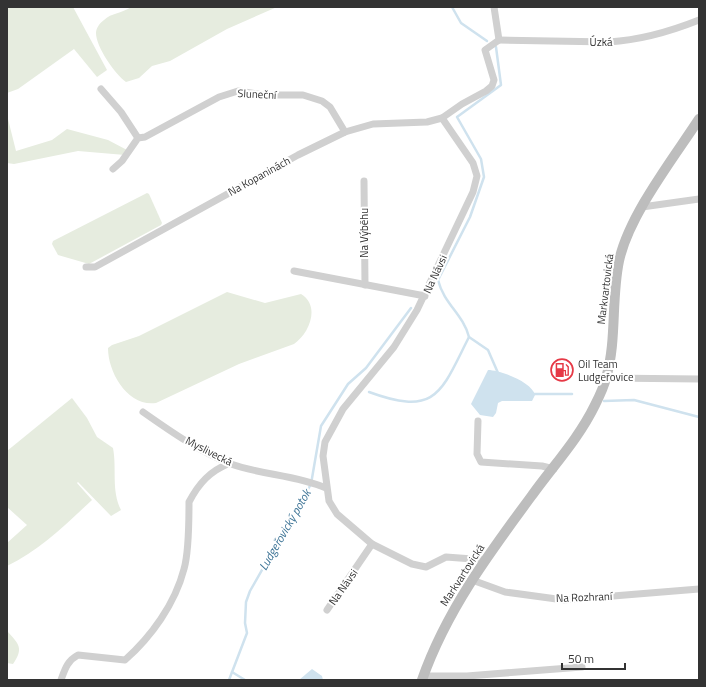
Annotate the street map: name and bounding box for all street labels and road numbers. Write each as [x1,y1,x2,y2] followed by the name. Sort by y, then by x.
[590,34,613,50] street label: Úzká
[237,85,278,103] street label: Sluneční
[225,152,293,200] street label: Na Kopaninách
[356,208,372,258] street label: Na Výběhu
[419,252,451,296] street label: Na Návsi
[593,252,617,325] street label: Markvartovická
[183,432,236,470] street label: Myslivecká
[436,540,488,609] street label: Markvartovická
[325,566,361,608] street label: Na Návsi
[556,588,614,606] street label: Na Rozhraní

